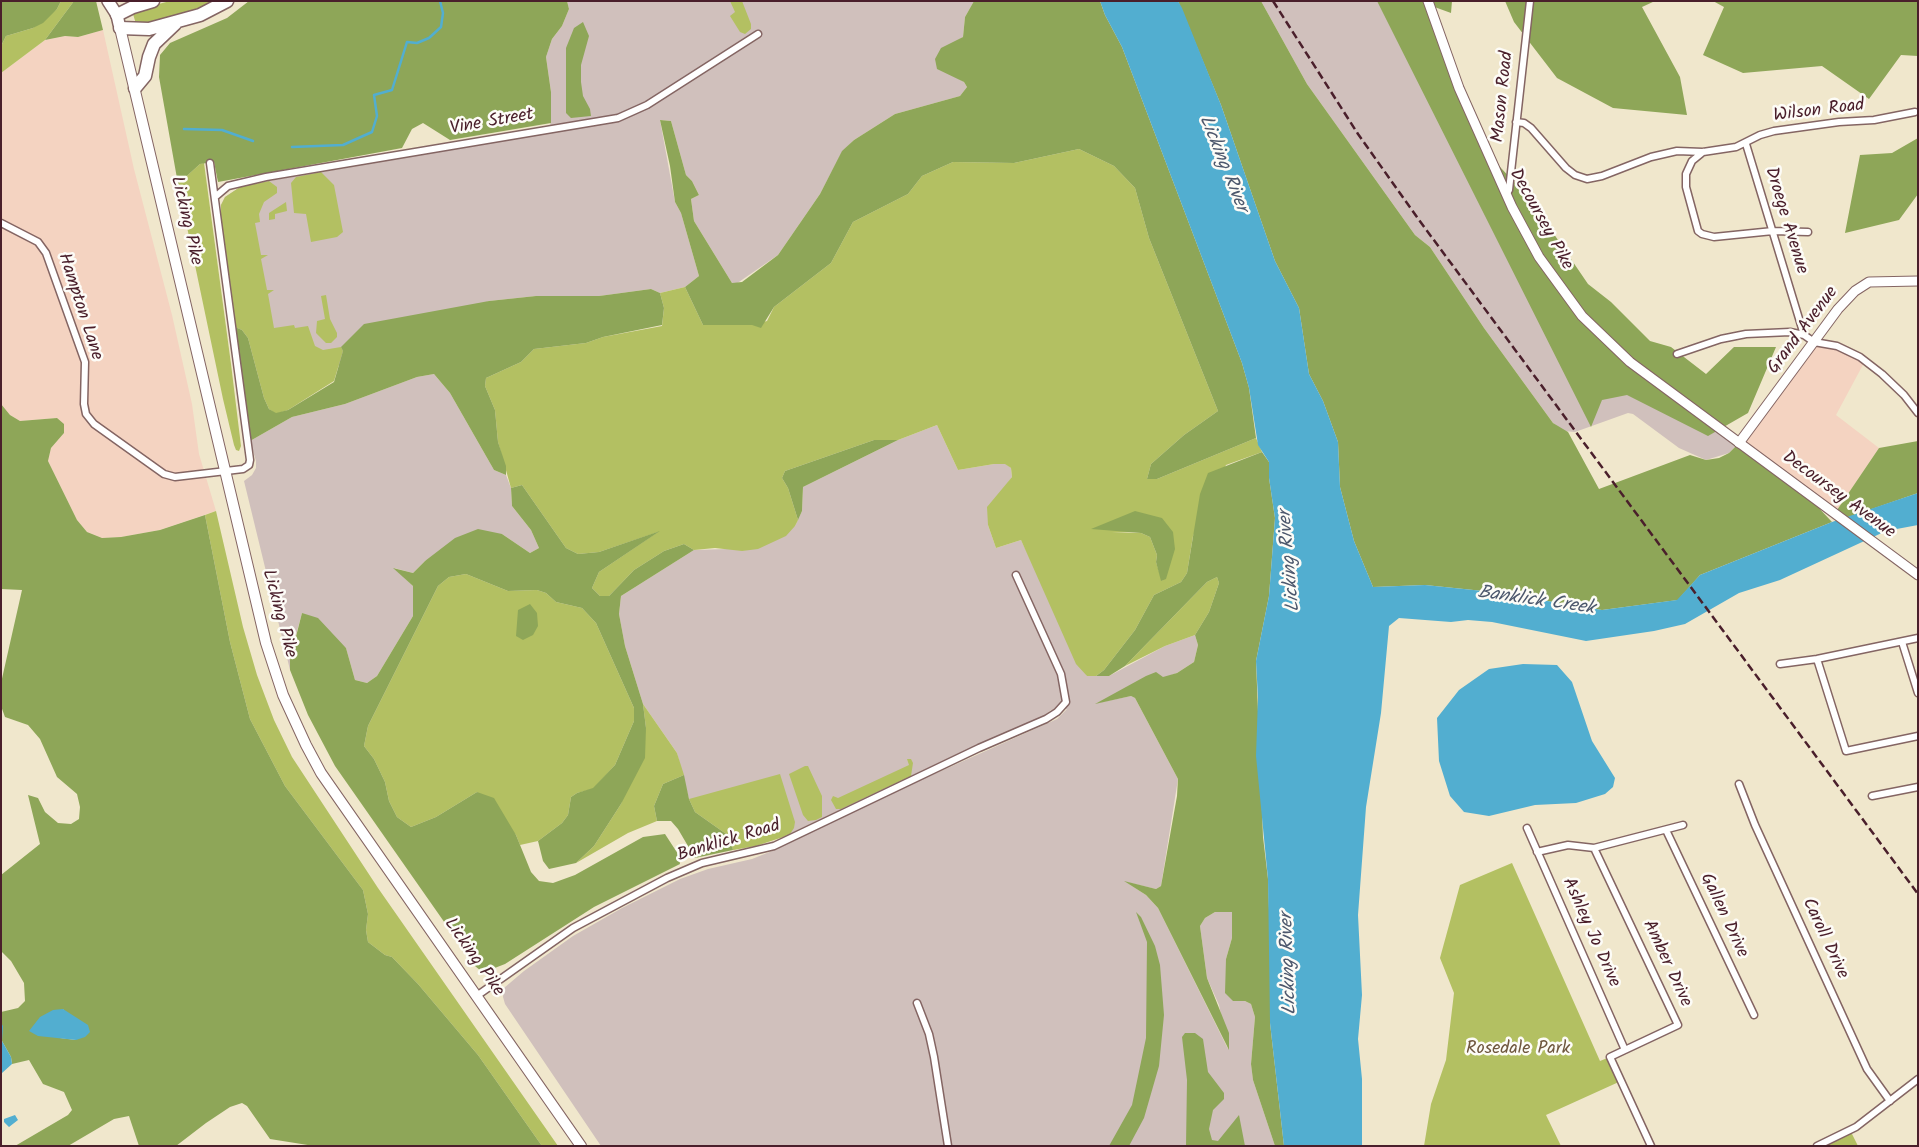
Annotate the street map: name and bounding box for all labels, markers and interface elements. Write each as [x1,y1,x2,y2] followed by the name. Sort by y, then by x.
[1488,50,1520,144] street label: Mason Road
[1772,96,1866,128] street label: Wilson Road
[449,105,535,141] street label: Vine Street
[1192,112,1252,216] water label: Licking River
[1758,165,1812,277] street label: Droege Avenue
[1503,166,1577,274] street label: Decoursey Pike
[164,174,206,268] street label: Licking Pike
[52,251,106,363] street label: Hampton Lane
[1764,283,1844,379] street label: Grand Avenue
[1777,448,1899,544] street label: Decoursey Avenue
[1275,509,1307,613] water label: Licking River
[256,567,300,661] street label: Licking Pike
[1476,583,1596,621] water label: Banklick Creek
[675,816,783,868] street label: Banklick Road
[1694,870,1752,962] street label: Gallen Drive
[1556,875,1624,991] street label: Ashley Jo Drive
[1796,895,1852,983] street label: Caroll Drive
[1277,913,1303,1015] water label: Licking River
[438,915,508,1001] street label: Licking Pike
[1636,917,1696,1011] street label: Amber Drive
[1466,1039,1570,1061] park label: Rosedale Park

